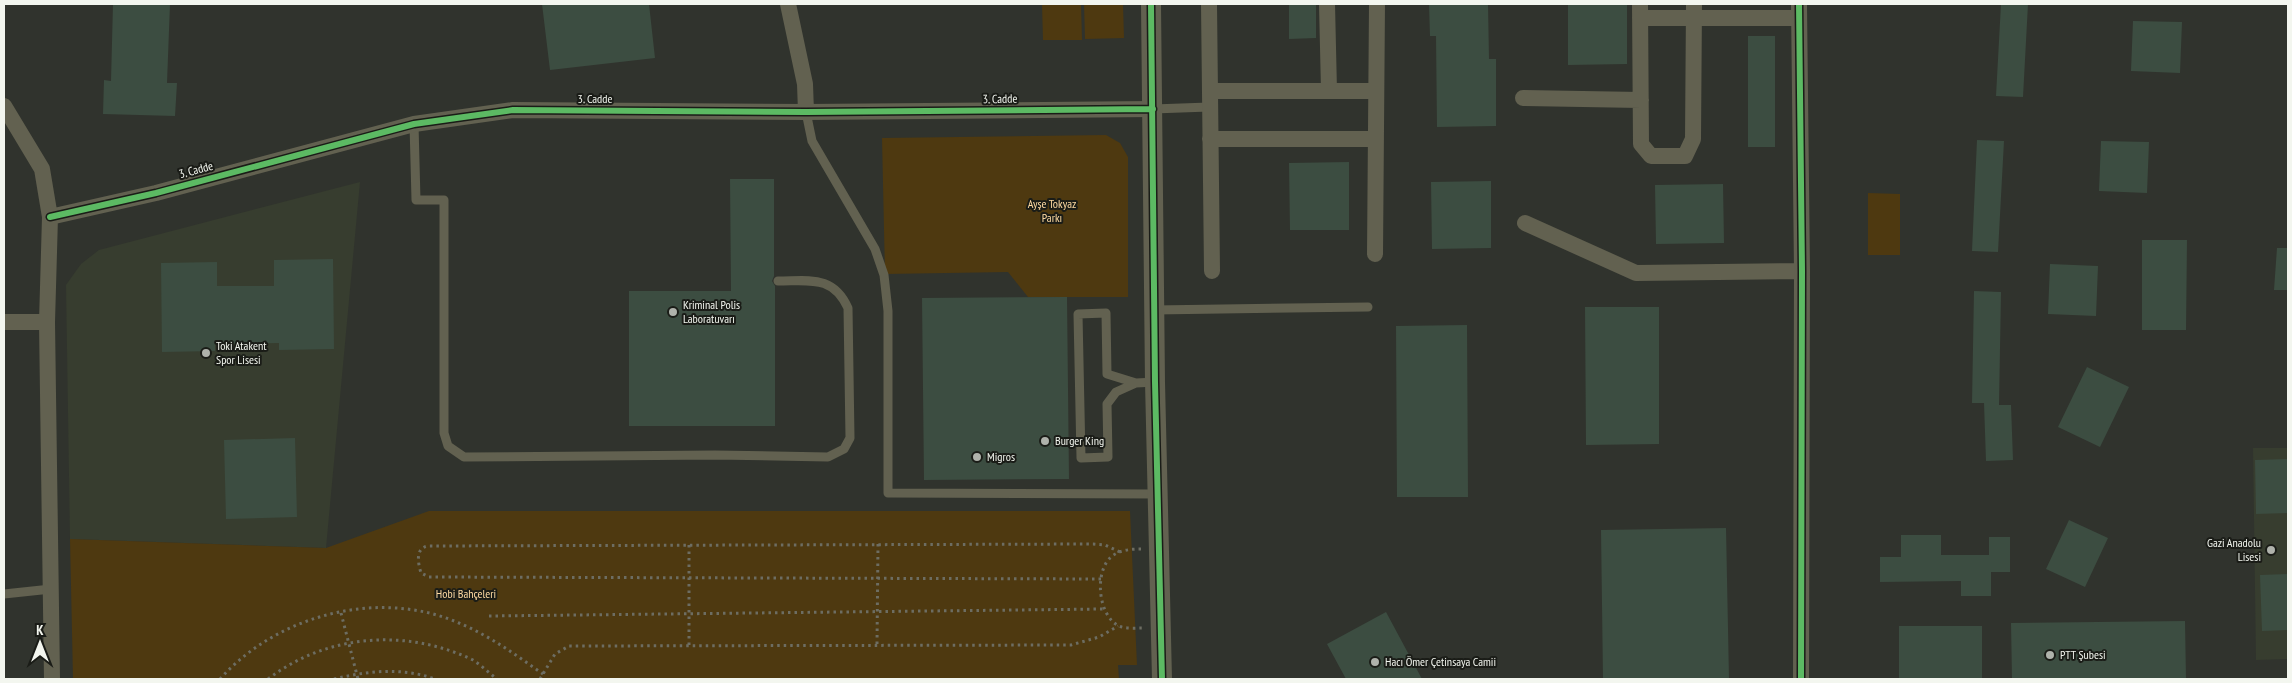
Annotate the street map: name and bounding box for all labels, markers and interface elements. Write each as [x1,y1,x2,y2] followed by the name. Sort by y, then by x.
[578,91,612,106] street label: 3. Cadde
[982,91,1018,106] street label: 3. Cadde
[177,158,215,181] street label: 3. Cadde
[1028,196,1076,225] park label: Ayşe Tokyaz Parkı
[683,297,740,326] place label: Kriminal Polis Laboratuvarı
[667,306,679,318] marker: Kriminal Polis Laboratuvarı
[216,338,267,367] place label: Toki Atakent Spor Lisesi
[200,347,212,359] marker: Toki Atakent Spor Lisesi
[1055,433,1104,448] place label: Burger King
[1039,435,1051,447] marker: Burger King
[987,449,1015,464] place label: Migros
[971,451,983,463] marker: Migros
[2207,535,2261,564] place label: Gazi Anadolu Lisesi
[2265,544,2277,556] marker: Gazi Anadolu Lisesi
[436,586,496,601] park label: Hobi Bahçeleri
[15,618,65,668] north arrow
[36,621,44,639] text: K
[2060,647,2106,662] place label: PTT Şubesi
[2044,649,2056,661] marker: PTT Şubesi
[1385,654,1496,669] place label: Hacı Ömer Çetinsaya Camii
[1369,656,1381,668] marker: Hacı Ömer Çetinsaya Camii

